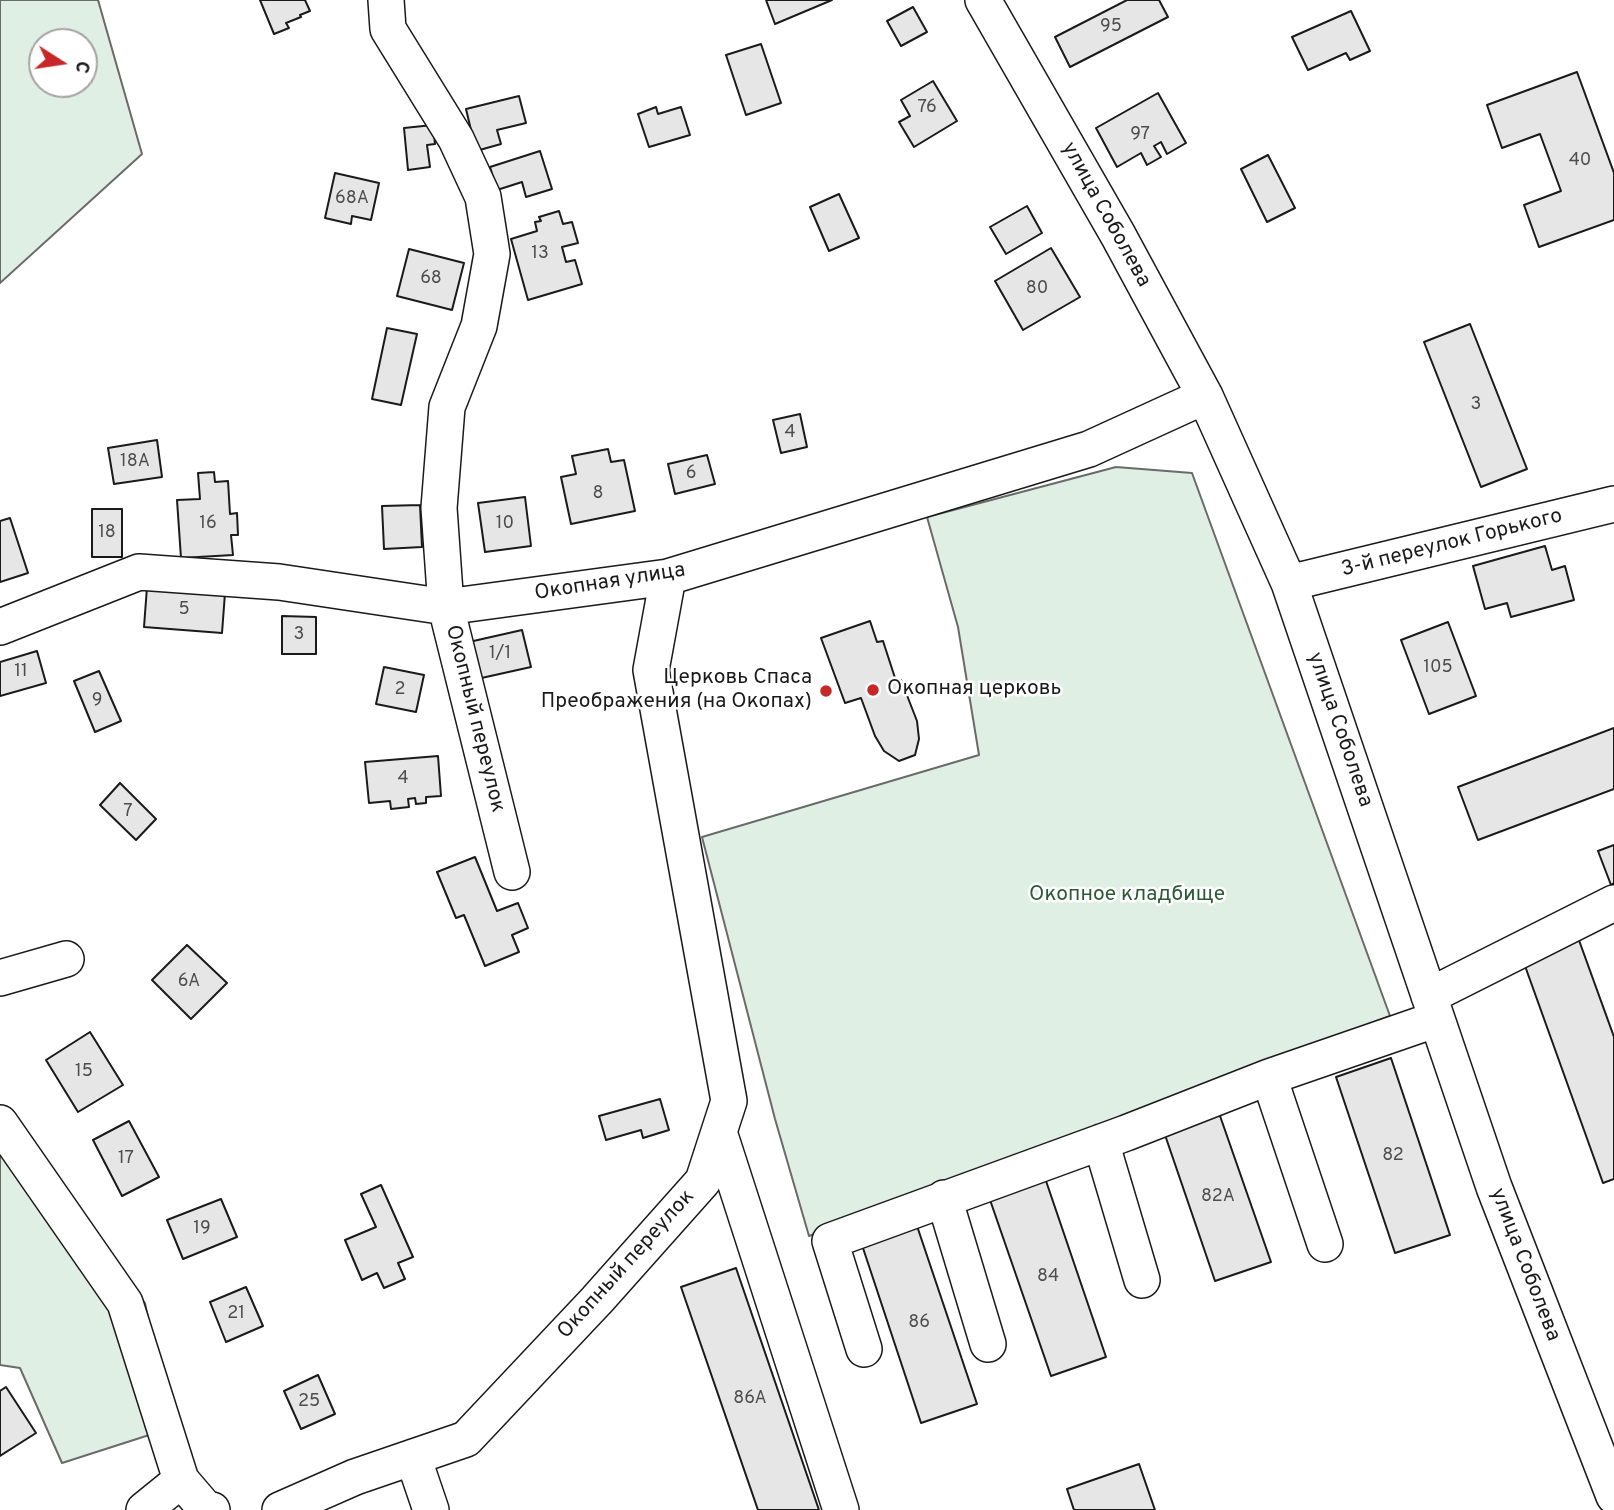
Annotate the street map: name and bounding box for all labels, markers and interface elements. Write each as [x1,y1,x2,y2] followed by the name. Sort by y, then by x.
[1100,16,1122,38] house number: 95
[28,28,98,98] north arrow
[69,59,95,75] text: С
[917,97,937,119] house number: 76
[1130,124,1150,146] house number: 97
[1055,138,1155,292] street label: улица Соболева
[1569,150,1591,172] house number: 40
[335,188,369,210] house number: 68А
[531,243,549,265] house number: 13
[420,268,442,290] house number: 68
[1026,278,1048,300] house number: 80
[1471,394,1481,416] house number: 3
[784,422,796,444] house number: 4
[120,451,150,473] house number: 18А
[686,463,696,485] house number: 6
[593,483,603,505] house number: 8
[1339,504,1565,584] street label: 3-й переулок Горького
[199,513,217,535] house number: 16
[496,513,514,535] house number: 10
[98,522,116,544] house number: 18
[533,559,687,607] street label: Окопная улица
[178,599,190,621] house number: 5
[438,623,510,815] street label: Окопный переулок
[294,624,304,646] house number: 3
[489,643,511,665] house number: 1/1
[1301,649,1377,811] street label: улица Соболева
[1423,657,1453,679] house number: 105
[14,661,28,683] house number: 11
[541,666,812,716] place label: Церковь Спаса Преображения (на Окопах)
[887,677,1062,703] place label: Окопная церковь
[394,679,406,701] house number: 2
[865,682,881,698] marker: Окопная церковь
[818,683,834,699] marker: Церковь Спаса Преображения (на Окопах)
[92,690,102,712] house number: 9
[397,768,409,790] house number: 4
[123,801,133,823] house number: 7
[1029,883,1225,909] park label: Окопное кладбище
[178,971,200,993] house number: 6А
[75,1061,93,1083] house number: 15
[1382,1145,1404,1167] house number: 82
[118,1148,134,1170] house number: 17
[553,1185,701,1345] street label: Окопный переулок
[1483,1185,1565,1345] street label: улица Соболева
[1201,1186,1235,1208] house number: 82А
[193,1218,211,1240] house number: 19
[1037,1266,1059,1288] house number: 84
[227,1303,245,1325] house number: 21
[908,1312,930,1334] house number: 86
[733,1388,767,1410] house number: 86А
[298,1391,320,1413] house number: 25

